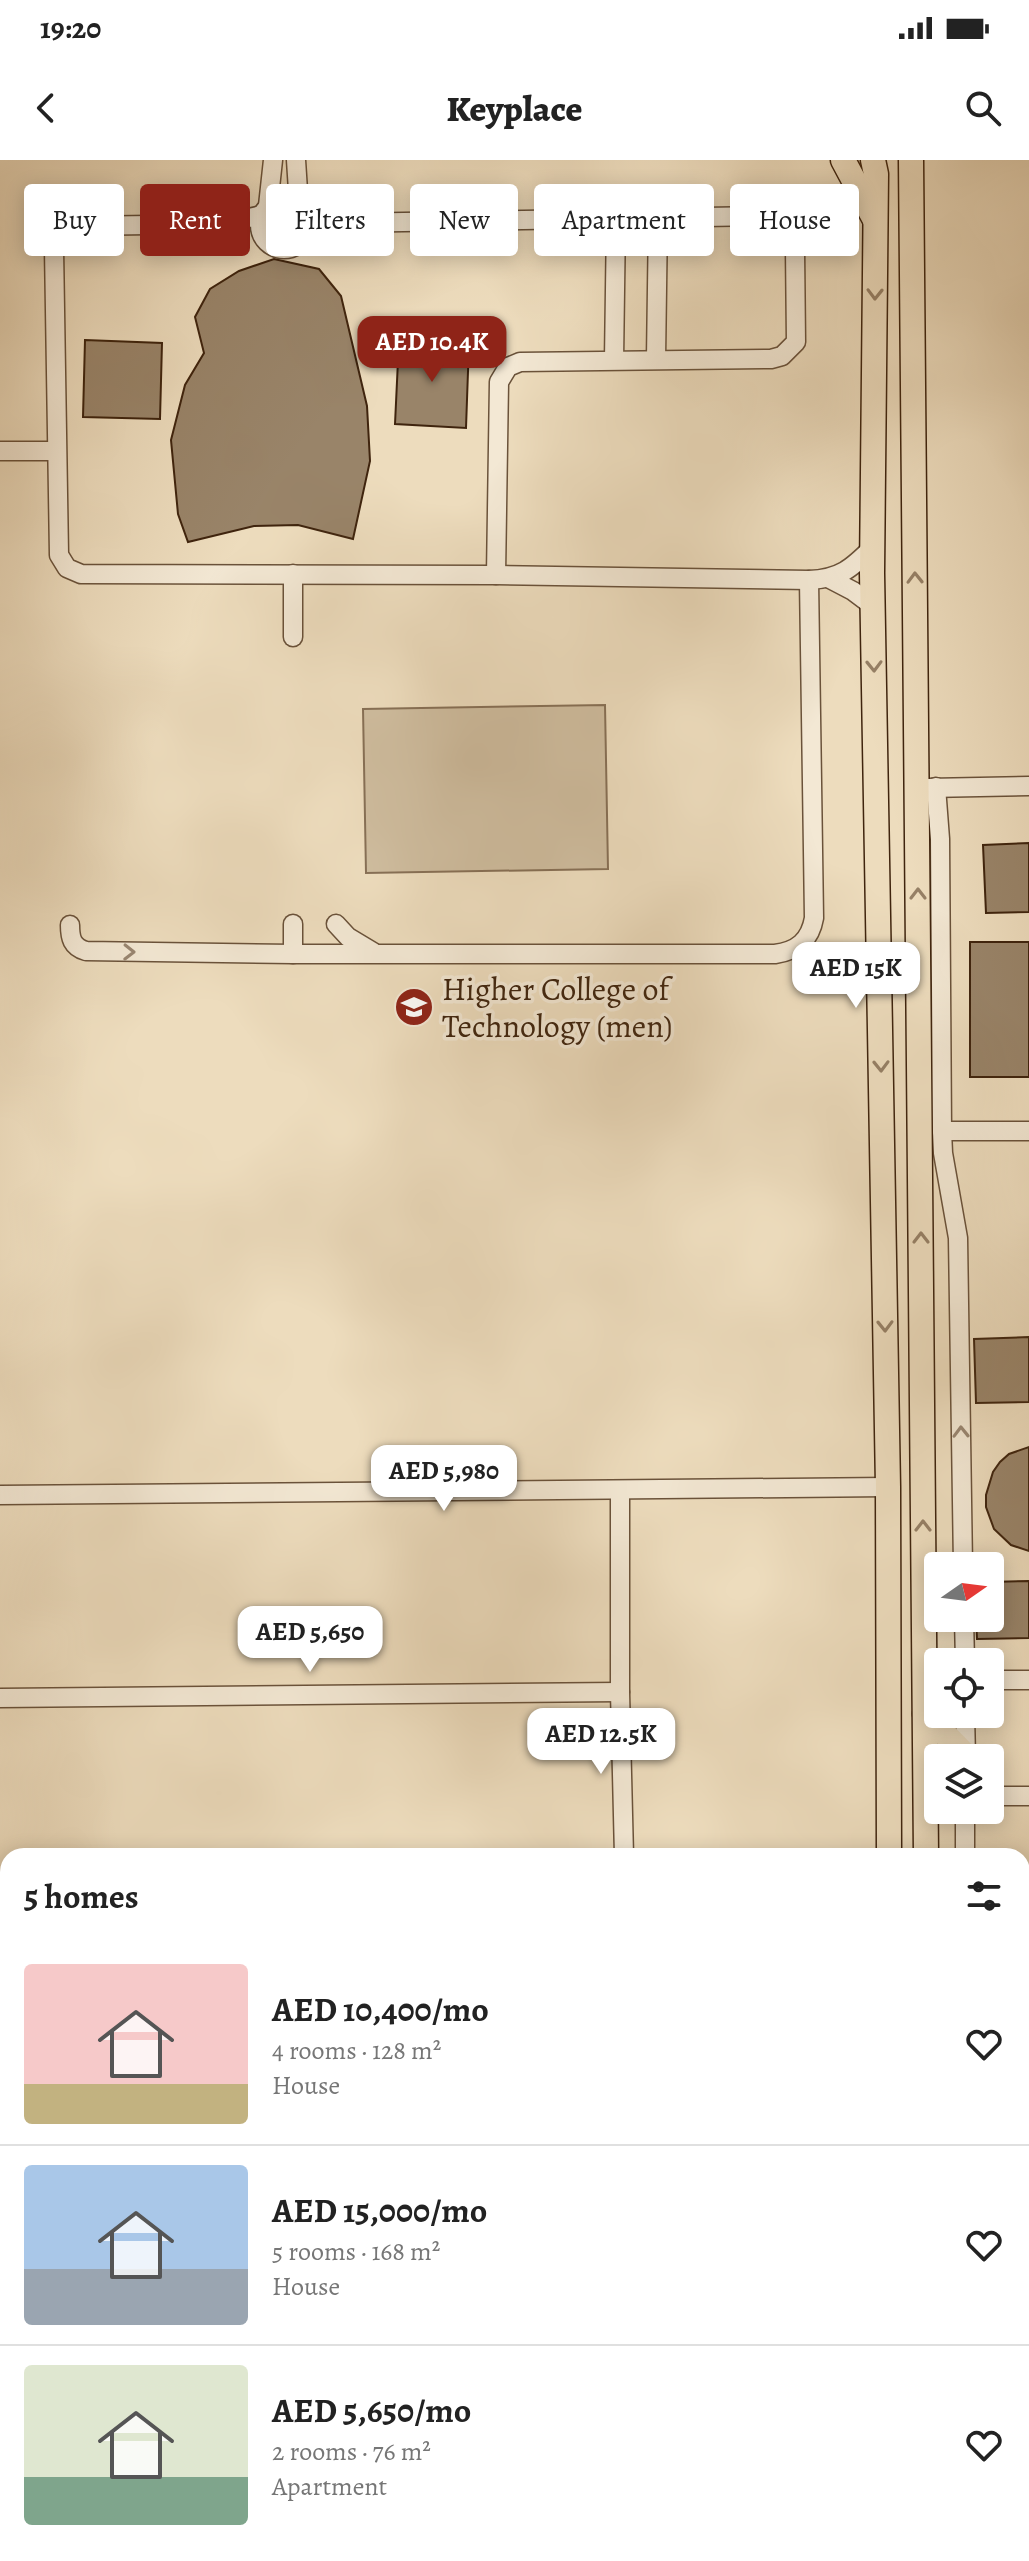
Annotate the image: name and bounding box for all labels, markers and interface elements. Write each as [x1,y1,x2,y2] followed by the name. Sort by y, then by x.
[40,8,101,48] text: 19:20
[446,84,583,133] text: Keyplace
[24,86,68,130] icon: back
[961,86,1005,130] icon: search
[24,184,124,256] chip: Buy
[140,184,250,256] chip: Rent
[266,184,394,256] chip: Filters
[410,184,518,256] chip: New
[534,184,714,256] chip: Apartment
[730,184,859,256] chip: House
[866,288,884,301] one-way arrow
[340,316,524,384] pin: AED 10.4K
[375,324,489,359] text: AED 10.4K
[906,571,924,584] one-way arrow
[865,660,882,673] one-way arrow
[909,887,927,900] one-way arrow
[782,942,930,1010] pin: AED 15K
[123,943,136,961] one-way arrow
[810,950,902,985] text: AED 15K
[442,967,673,1048] place label: Higher College of Technology (men)
[393,986,435,1028] school or university icon: Higher College of Technology (men)
[872,1060,889,1073] one-way arrow
[912,1231,930,1244] one-way arrow
[876,1320,894,1333] one-way arrow
[952,1425,970,1438] one-way arrow
[352,1445,536,1513] pin: AED 5,980
[389,1453,499,1488] text: AED 5,980
[914,1519,932,1532] one-way arrow
[924,1552,1004,1632] north arrow
[924,1552,1004,1824] map controls
[218,1606,402,1674] pin: AED 5,650
[256,1614,364,1649] text: AED 5,650
[924,1648,1004,1728] button: locate
[509,1708,693,1776] pin: AED 12.5K
[545,1716,657,1751] text: AED 12.5K
[924,1744,1004,1824] button: layers
[24,1873,139,1920] text: 5 homes
[962,1874,1006,1918] icon: filters
[272,1986,489,2033] text: AED 10,400/mo
[88,1996,184,2092] icon: home
[962,2022,1006,2066] icon: heart
[272,2033,441,2068] text: 4 rooms · 128 m²
[272,2068,340,2103] text: House
[272,2187,487,2234] text: AED 15,000/mo
[88,2197,184,2293] icon: home
[962,2223,1006,2267] icon: heart
[272,2234,440,2269] text: 5 rooms · 168 m²
[272,2269,340,2304] text: House
[272,2387,471,2434] text: AED 5,650/mo
[88,2397,184,2493] icon: home
[962,2423,1006,2467] icon: heart
[272,2434,431,2469] text: 2 rooms · 76 m²
[272,2469,387,2504] text: Apartment

